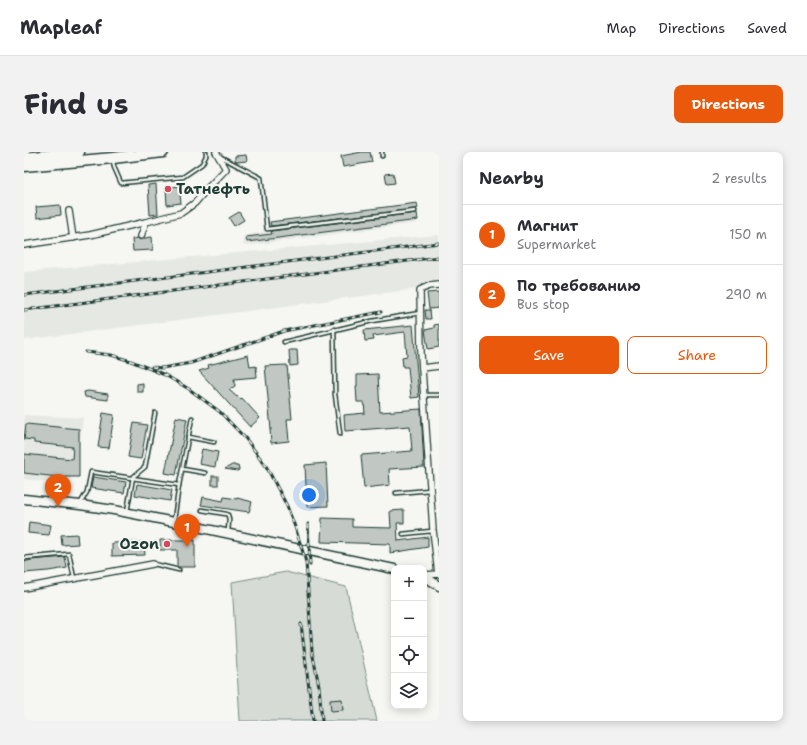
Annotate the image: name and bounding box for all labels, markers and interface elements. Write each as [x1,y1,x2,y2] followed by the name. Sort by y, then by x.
[20,15,102,40] text: Mapleaf
[607,19,637,37] text: Map
[659,19,725,37] text: Directions
[747,19,787,37] text: Saved
[24,85,129,123] text: Find us
[674,85,783,123] button: Directions
[479,167,544,189] text: Nearby
[711,170,767,187] text: 2 results
[176,179,250,199] place label: Татнефть
[163,184,173,194] marker: Татнефть
[517,216,578,236] text: Магнит
[489,226,495,243] text: 1
[729,226,767,243] text: 150 m
[517,236,596,253] text: Supermarket
[517,276,641,296] text: По требованию
[487,286,497,303] text: 2
[725,286,767,303] text: 290 m
[517,296,569,313] text: Bus stop
[479,336,619,374] button: Save
[627,336,767,374] button: Share
[45,474,71,507] pin: 2
[299,485,319,505] your location
[174,514,200,547] pin: 1
[119,534,159,554] place label: Ozon
[162,539,172,549] marker: Ozon
[391,565,427,709] map controls
[391,565,427,601] button: +
[391,601,427,637] button: −
[391,637,427,673] button: locate
[391,673,427,709] button: layers

